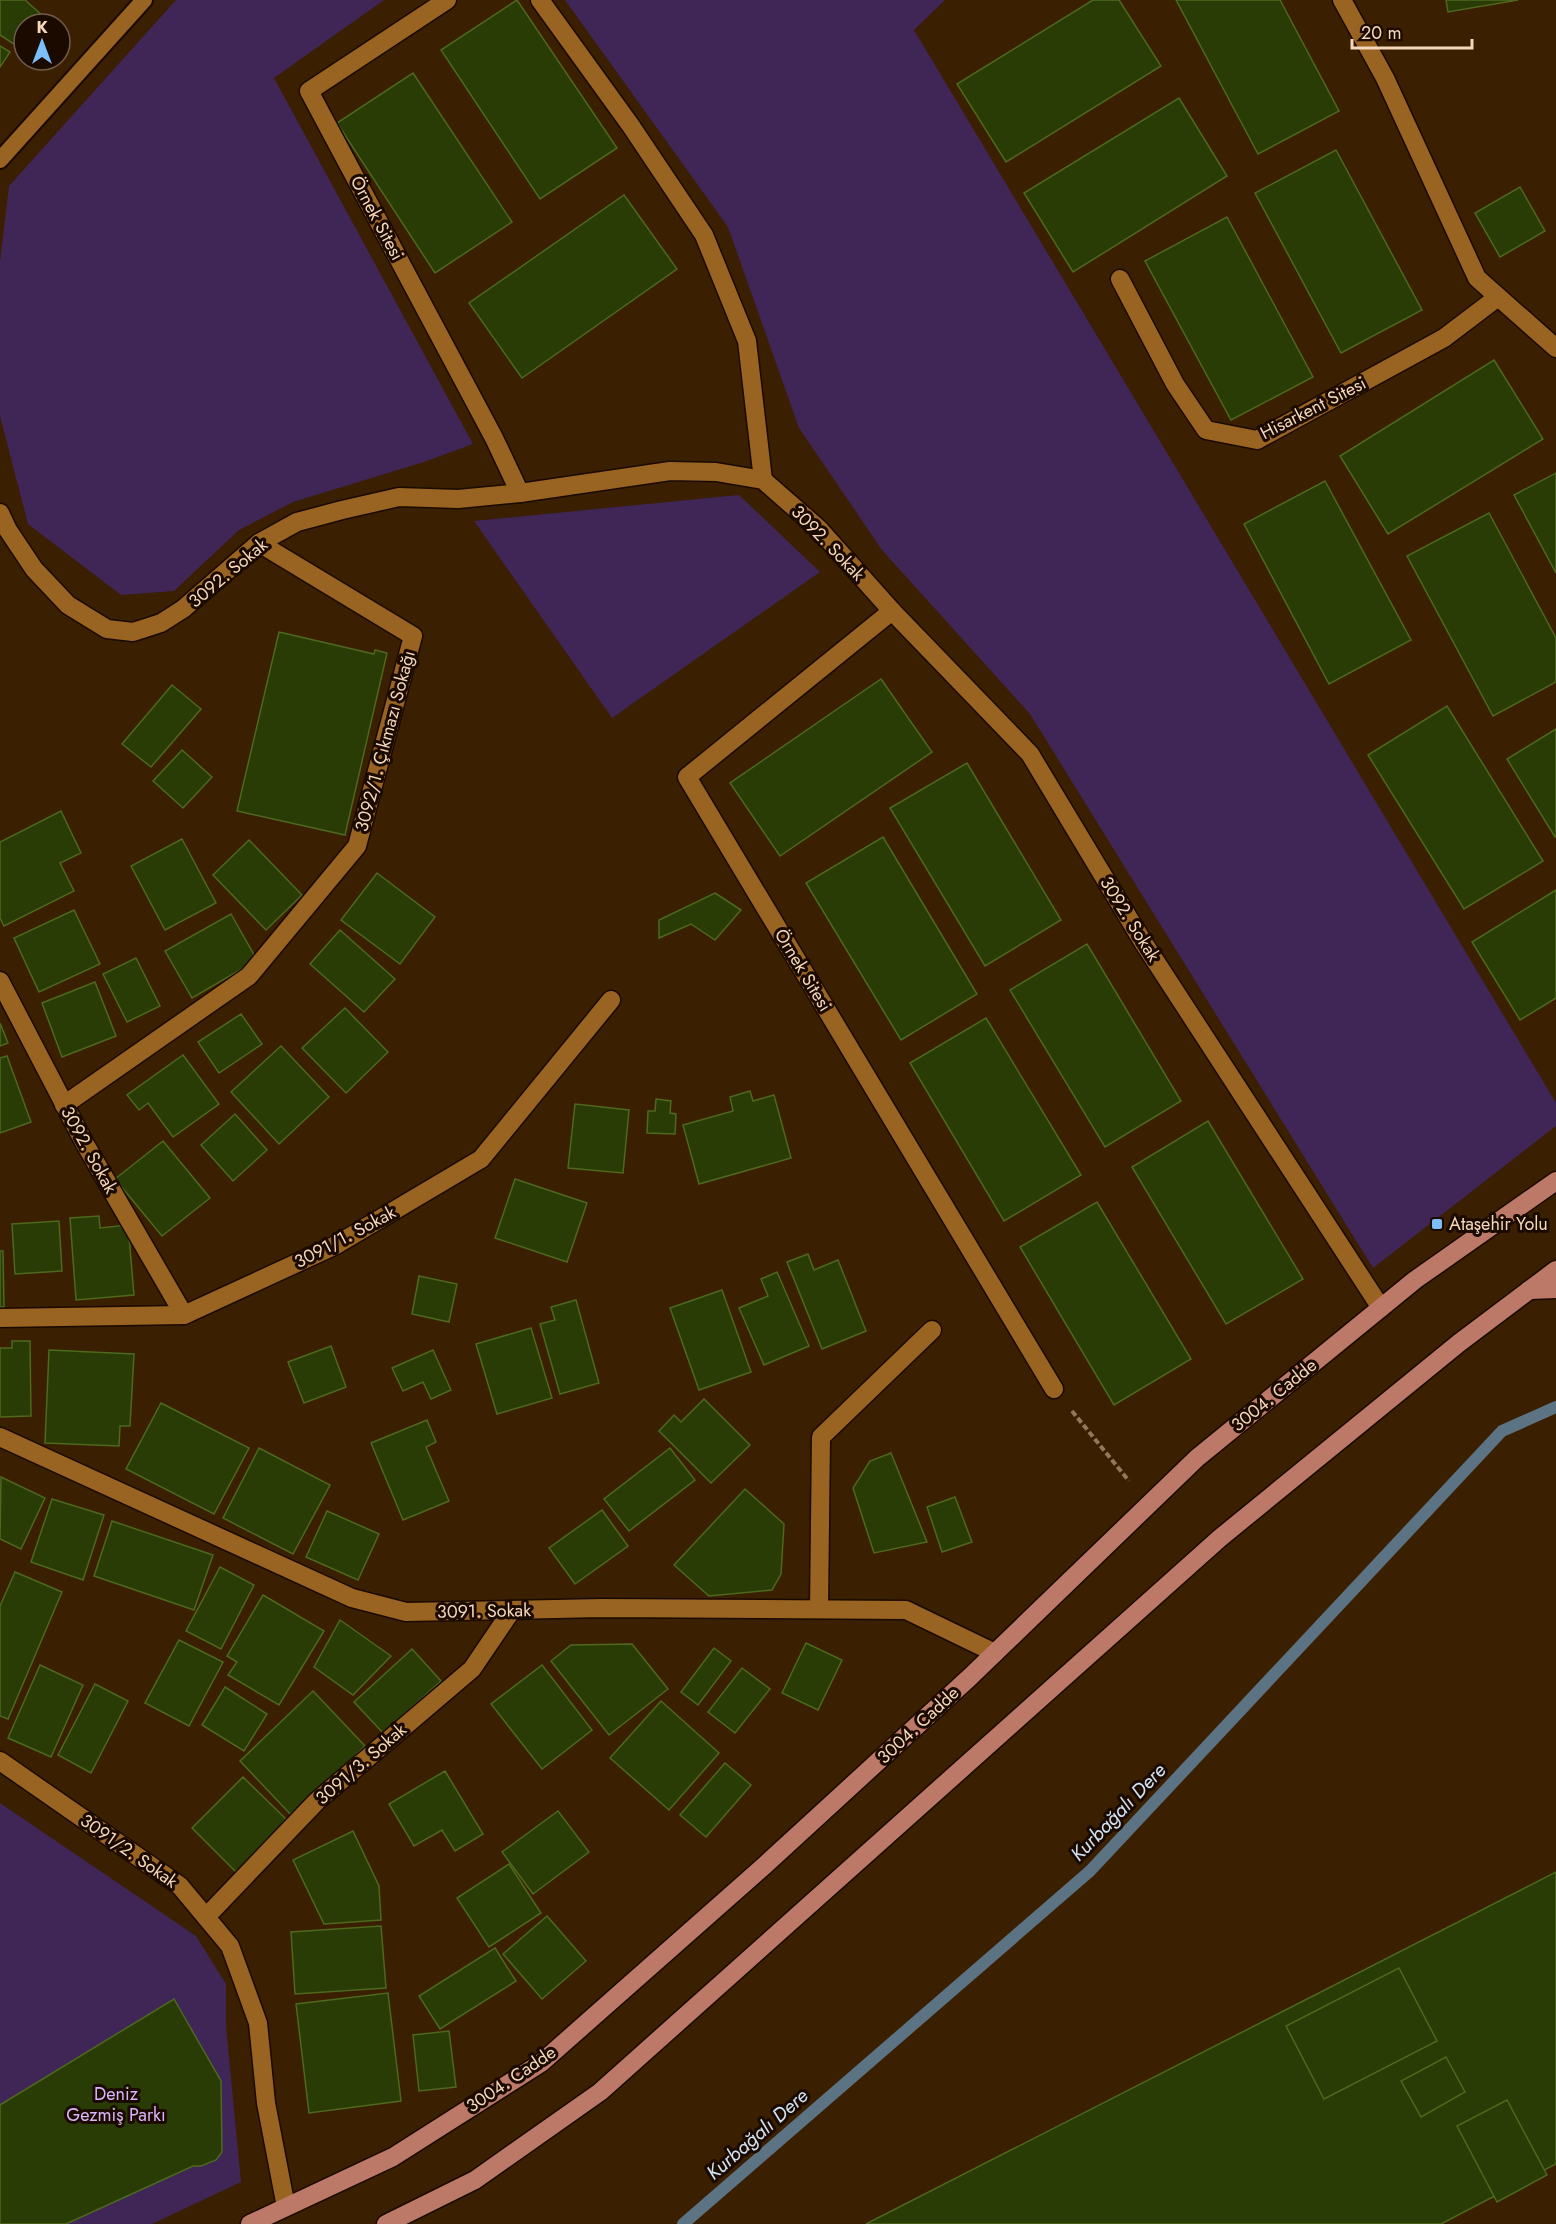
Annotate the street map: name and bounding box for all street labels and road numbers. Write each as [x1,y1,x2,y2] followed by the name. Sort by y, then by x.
[344,171,410,265] street label: Örnek Sitesi
[1256,370,1370,446] street label: Hisarkent Sitesi
[785,499,871,587] street label: 3092. Sokak
[183,532,273,614] street label: 3092. Sokak
[348,648,422,834] street label: 3092/1. Çıkmazı Sokağı
[1093,871,1167,967] street label: 3092. Sokak
[768,924,838,1016] street label: Örnek Sitesi
[54,1102,124,1198] street label: 3092. Sokak
[290,1199,400,1275] street label: 3091/1. Sokak
[1226,1352,1322,1438] street label: 3004. Cadde
[437,1597,531,1625] street label: 3091. Sokak
[871,1680,965,1770] street label: 3004. Cadde
[310,1717,412,1811] street label: 3091/3. Sokak
[75,1808,183,1894] street label: 3091/2. Sokak
[461,2039,561,2119] street label: 3004. Cadde

